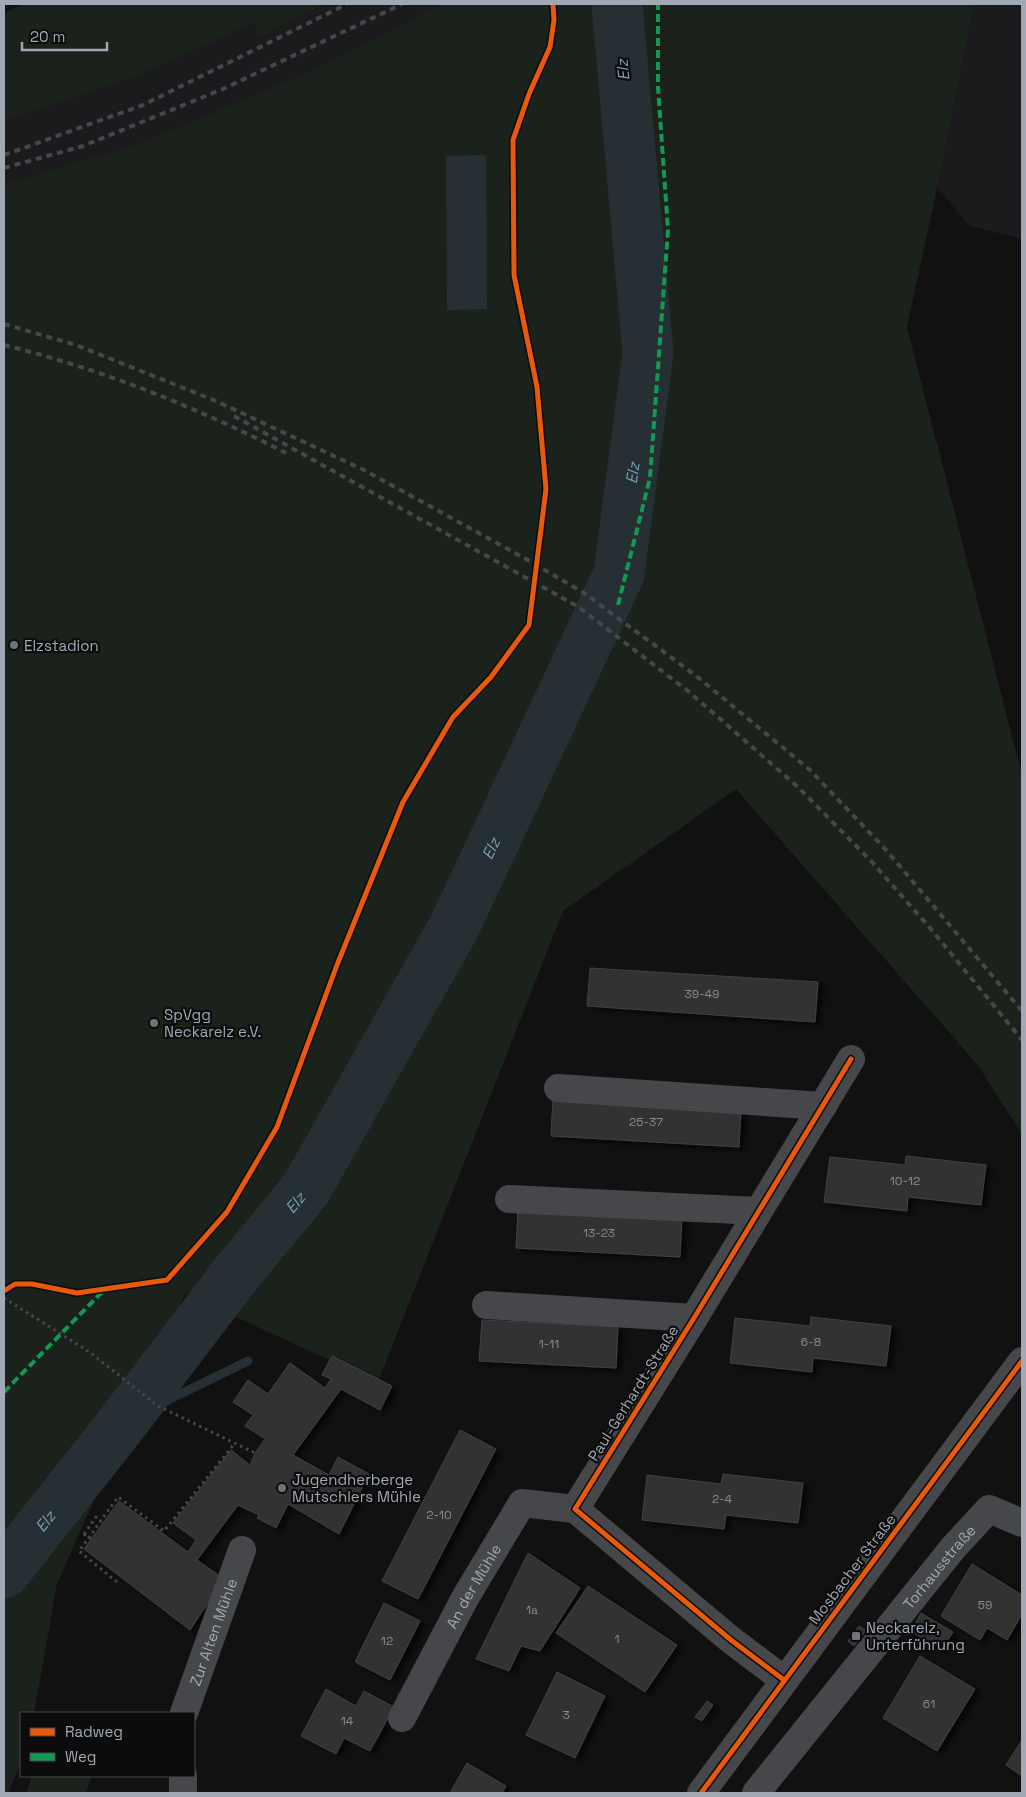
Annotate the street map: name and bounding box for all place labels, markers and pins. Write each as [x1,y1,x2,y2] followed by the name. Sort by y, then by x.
[24,636,99,655] place label: Elzstadion
[8,639,20,651] marker: Elzstadion
[164,1005,261,1041] place label: SpVgg Neckarelz e.V.
[148,1017,160,1029] marker: SpVgg Neckarelz e.V.
[292,1470,421,1506] place label: Jugendherberge Mutschlers Mühle
[276,1482,288,1494] marker: Jugendherberge Mutschlers Mühle
[866,1618,965,1654] place label: Neckarelz, Unterführung
[850,1630,862,1642] marker: Neckarelz, Unterführung

